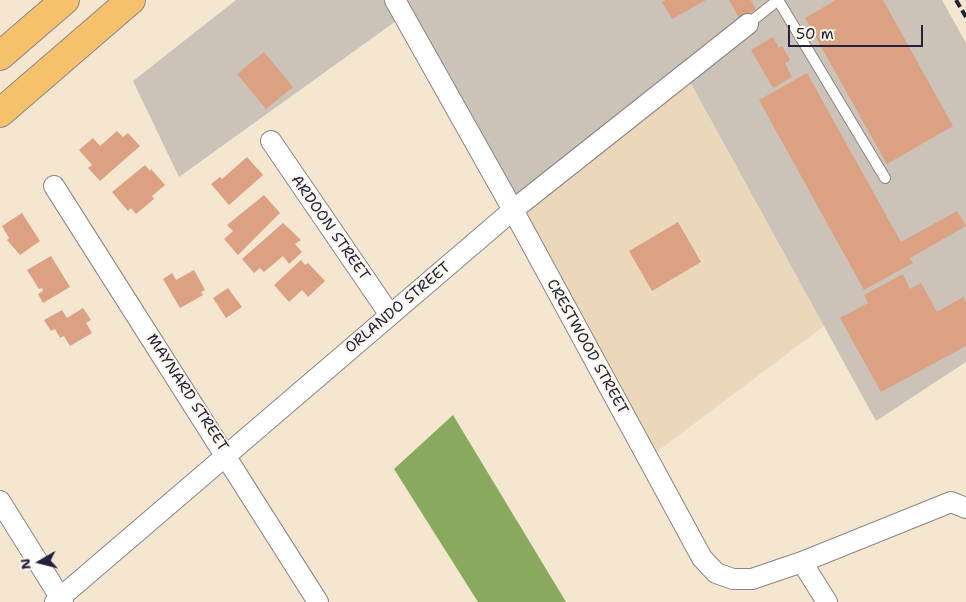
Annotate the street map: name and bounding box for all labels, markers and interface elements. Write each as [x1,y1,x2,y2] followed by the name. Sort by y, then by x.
[791,15,926,47] scale bar
[796,24,834,44] text: 50 m
[287,172,373,284] street label: ARDOON STREET
[342,259,454,357] street label: ORLANDO STREET
[542,276,632,418] street label: CRESTWOOD STREET
[142,331,232,455] street label: MAYNARD STREET
[15,537,65,587] north arrow
[15,557,35,571] text: N

